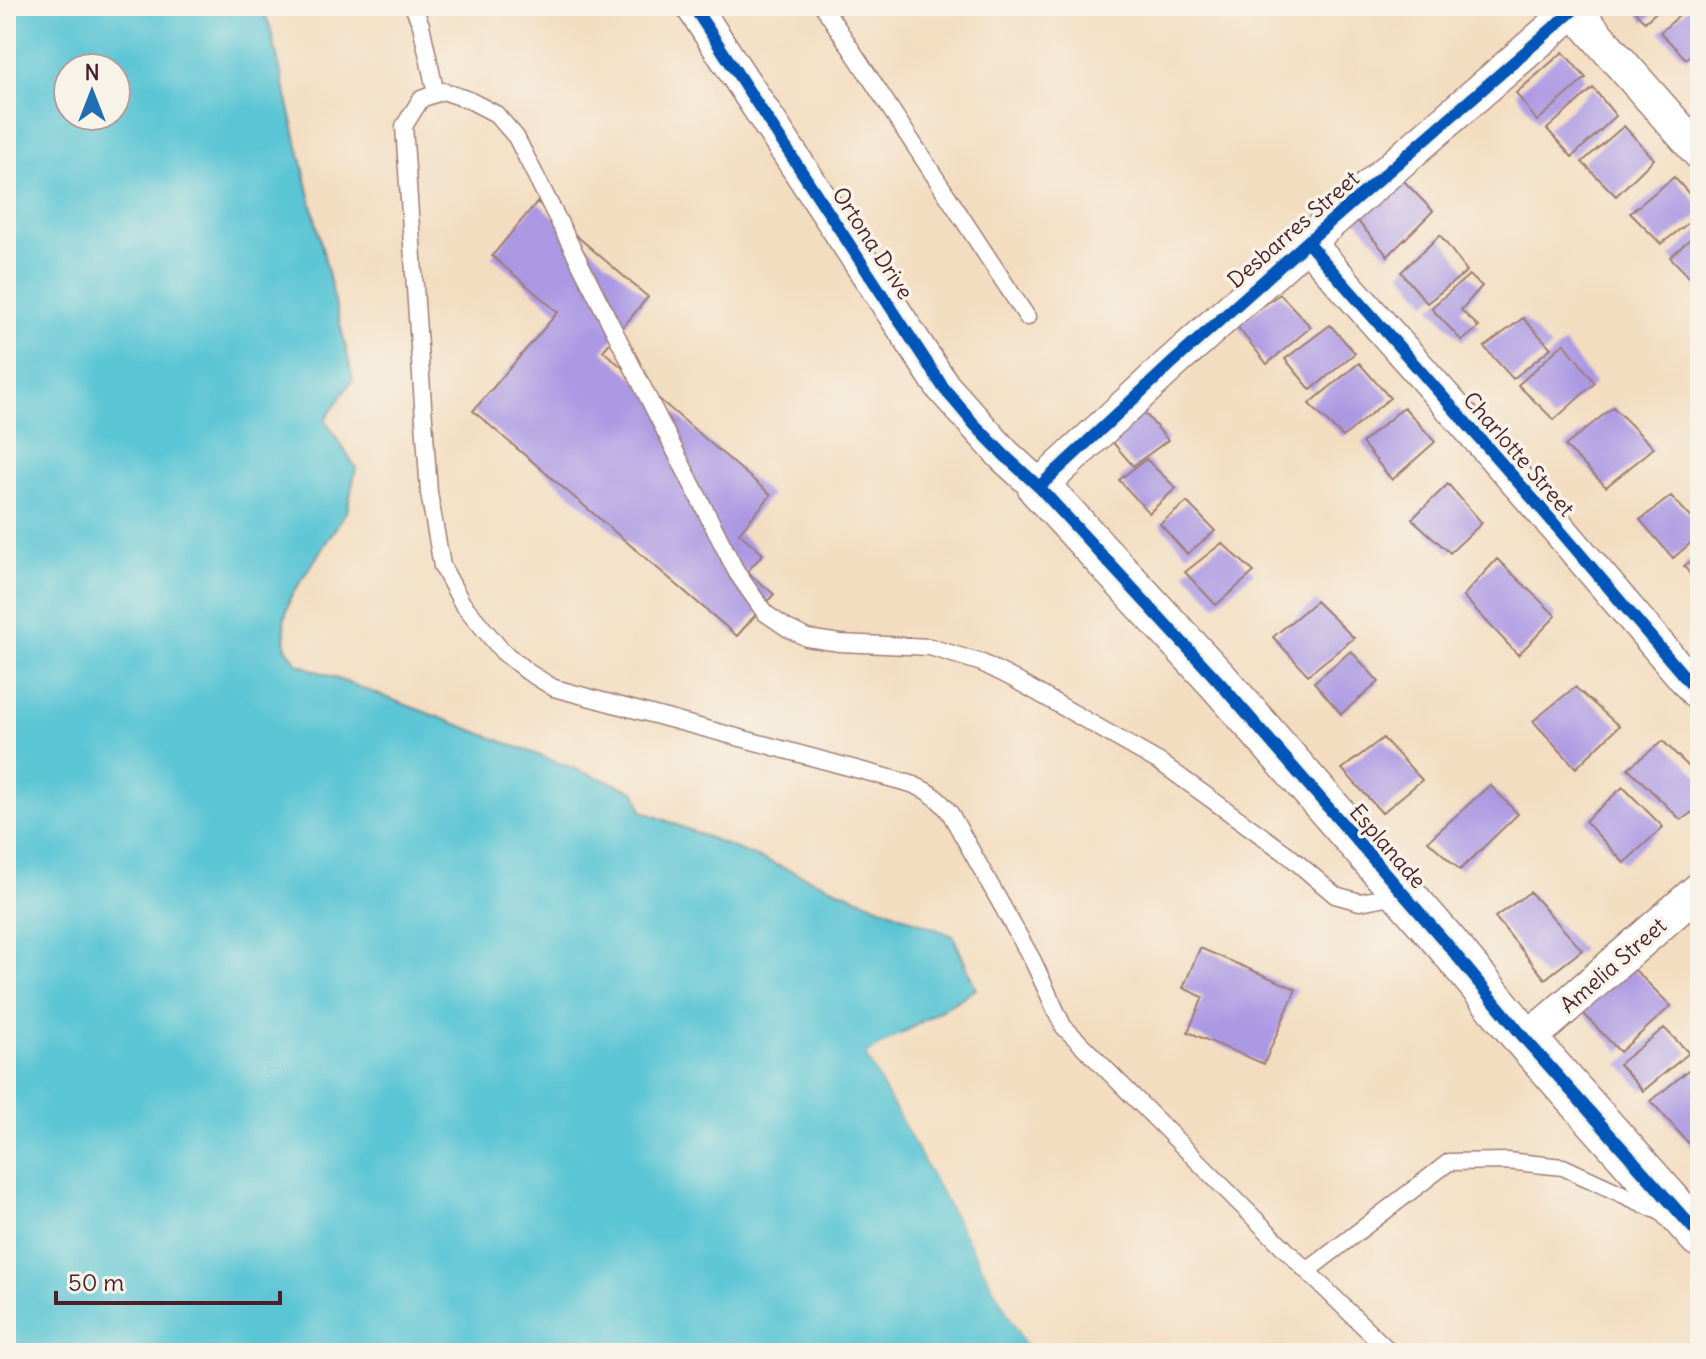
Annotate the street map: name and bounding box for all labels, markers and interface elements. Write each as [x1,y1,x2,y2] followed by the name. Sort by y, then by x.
[52,52,132,132] north arrow
[84,58,100,86] text: N
[1221,164,1365,294] street label: Desbarres Street
[826,182,920,304] street label: Ortona Drive
[1457,386,1581,522] street label: Charlotte Street
[1344,798,1432,894] street label: Esplanade
[1554,911,1672,1019] street label: Amelia Street
[56,1255,280,1305] scale bar
[68,1267,124,1297] text: 50 m

